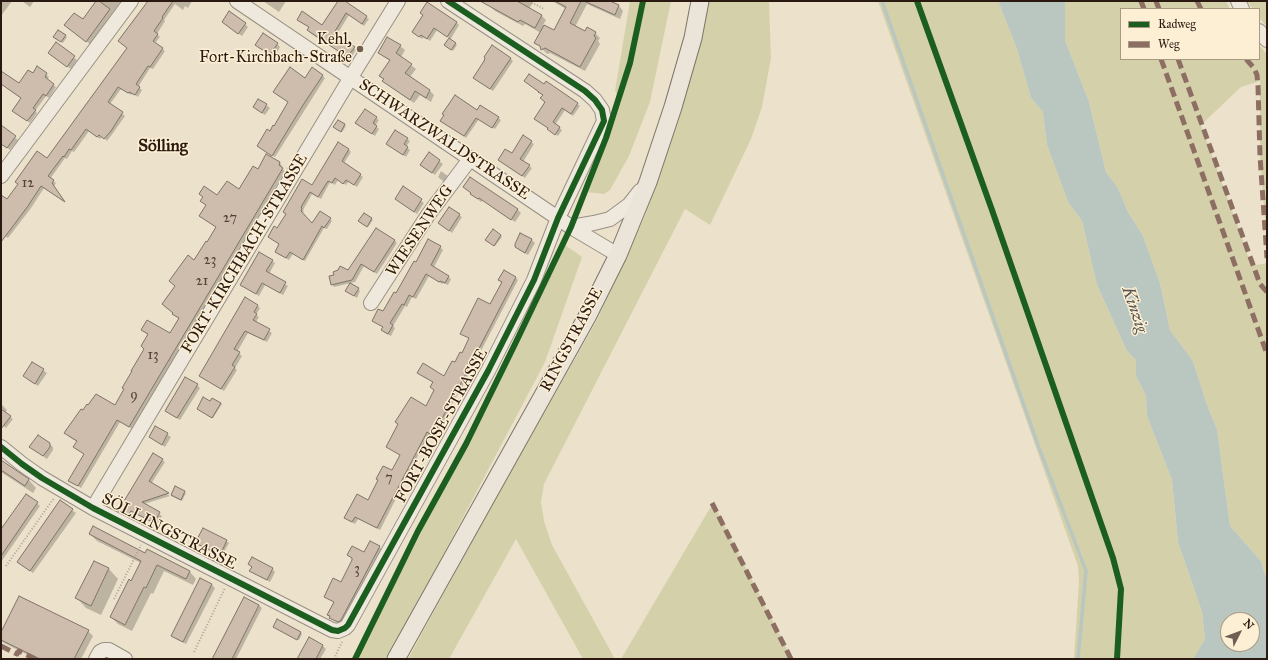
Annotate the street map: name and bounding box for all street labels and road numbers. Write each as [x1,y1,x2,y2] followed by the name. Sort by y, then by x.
[355,75,533,205] street label: SCHWARZWALDSTRASSE
[178,151,312,357] street label: FORT-KIRCHBACH-STRASSE
[382,182,458,280] street label: WIESENWEG
[536,285,608,395] street label: RINGSTRASSE
[392,346,492,506] street label: FORT-BOSE-STRASSE
[98,490,240,574] street label: SÖLLINGSTRASSE

